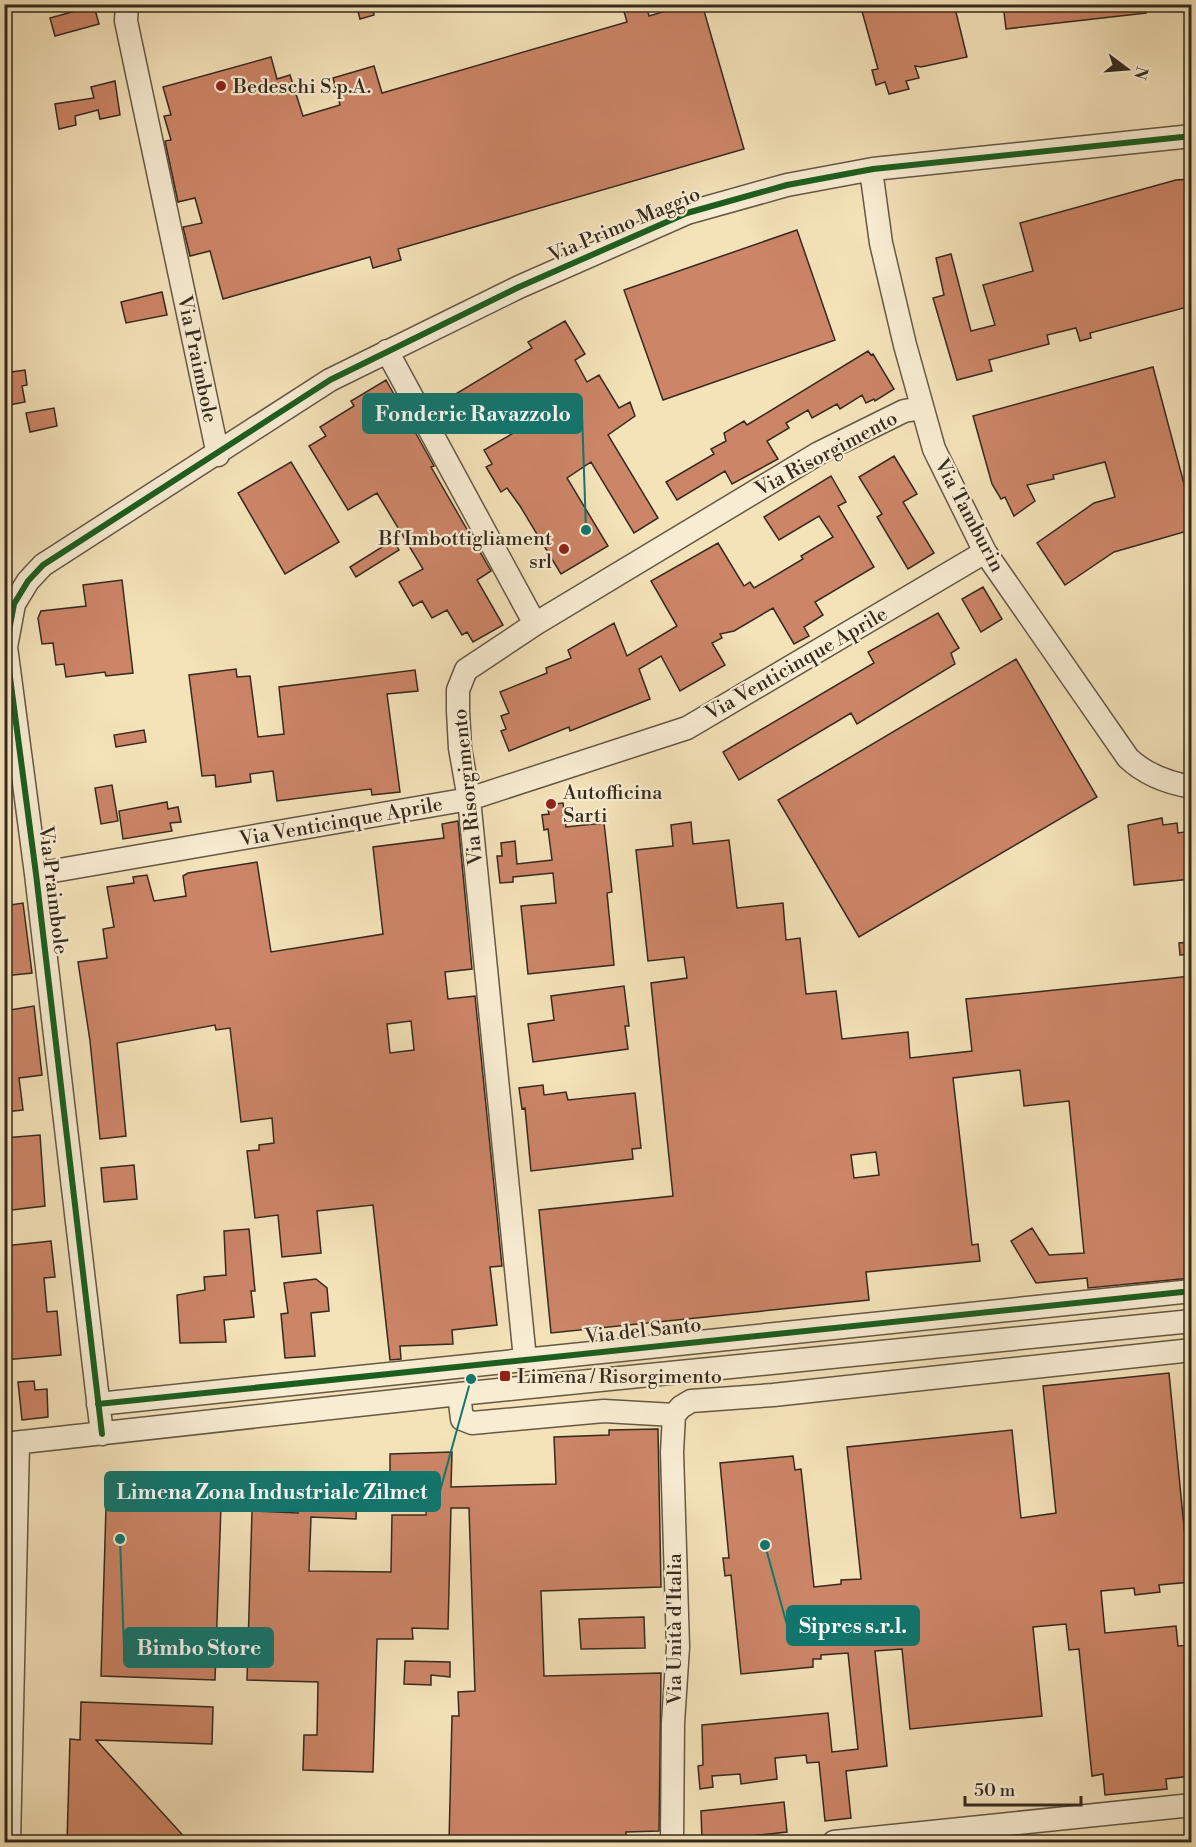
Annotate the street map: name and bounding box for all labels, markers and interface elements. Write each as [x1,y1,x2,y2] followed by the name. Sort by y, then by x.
[1097,39,1157,99] north arrow
[1129,64,1152,82] text: N
[232,75,371,100] place label: Bedeschi S.p.A.
[214,79,228,93] marker: Bedeschi S.p.A.
[544,182,704,269] street label: Via Primo Maggio
[171,293,222,425] street label: Via Praimbole
[363,394,582,433] callout: Fonderie Ravazzolo
[375,402,571,428] text: Fonderie Ravazzolo
[750,406,902,503] street label: Via Risorgimento
[928,454,1009,577] street label: Via Tamburin
[378,527,552,575] place label: Bf Imbottigliament srl
[557,542,571,556] marker: Bf Imbottigliament srl
[701,602,892,727] street label: Via Venticinque Aprile
[448,707,489,867] street label: Via Risorgimento
[562,781,663,829] place label: Autofficina Sarti
[237,792,445,853] street label: Via Venticinque Aprile
[544,797,558,811] marker: Autofficina Sarti
[32,824,73,956] street label: Via Praimbole
[583,1313,703,1350] street label: Via del Santo
[517,1365,722,1390] place label: Limena / Risorgimento
[498,1369,512,1383] marker: Limena / Risorgimento
[105,1472,440,1511] callout: Limena Zona Industriale Zilmet
[117,1480,428,1506] text: Limena Zona Industriale Zilmet
[663,1552,688,1706] street label: Via Unità d'Italia
[787,1606,919,1645] callout: Sipres s.r.l.
[799,1614,907,1640] text: Sipres s.r.l.
[124,1628,273,1667] callout: Bimbo Store
[137,1636,261,1662] text: Bimbo Store
[965,1769,1080,1807] scale bar
[974,1779,1016,1802] text: 50 m

